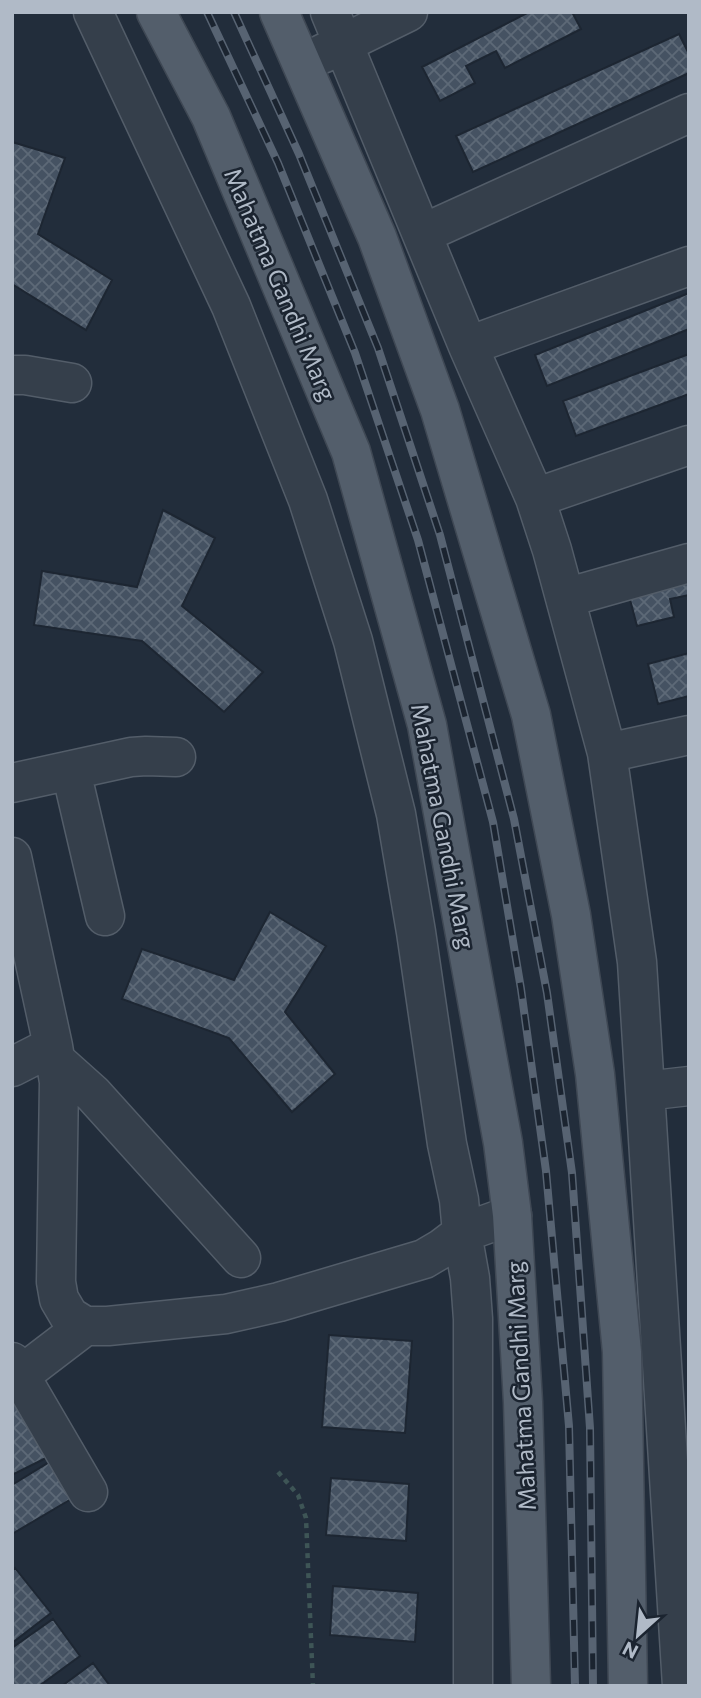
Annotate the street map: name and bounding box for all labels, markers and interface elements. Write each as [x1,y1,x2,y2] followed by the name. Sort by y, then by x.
[219,163,343,405] street label: Mahatma Gandhi Marg
[406,701,482,951] street label: Mahatma Gandhi Marg
[499,1261,541,1511] street label: Mahatma Gandhi Marg
[603,1600,673,1670] north arrow
[618,1637,642,1664] text: N

